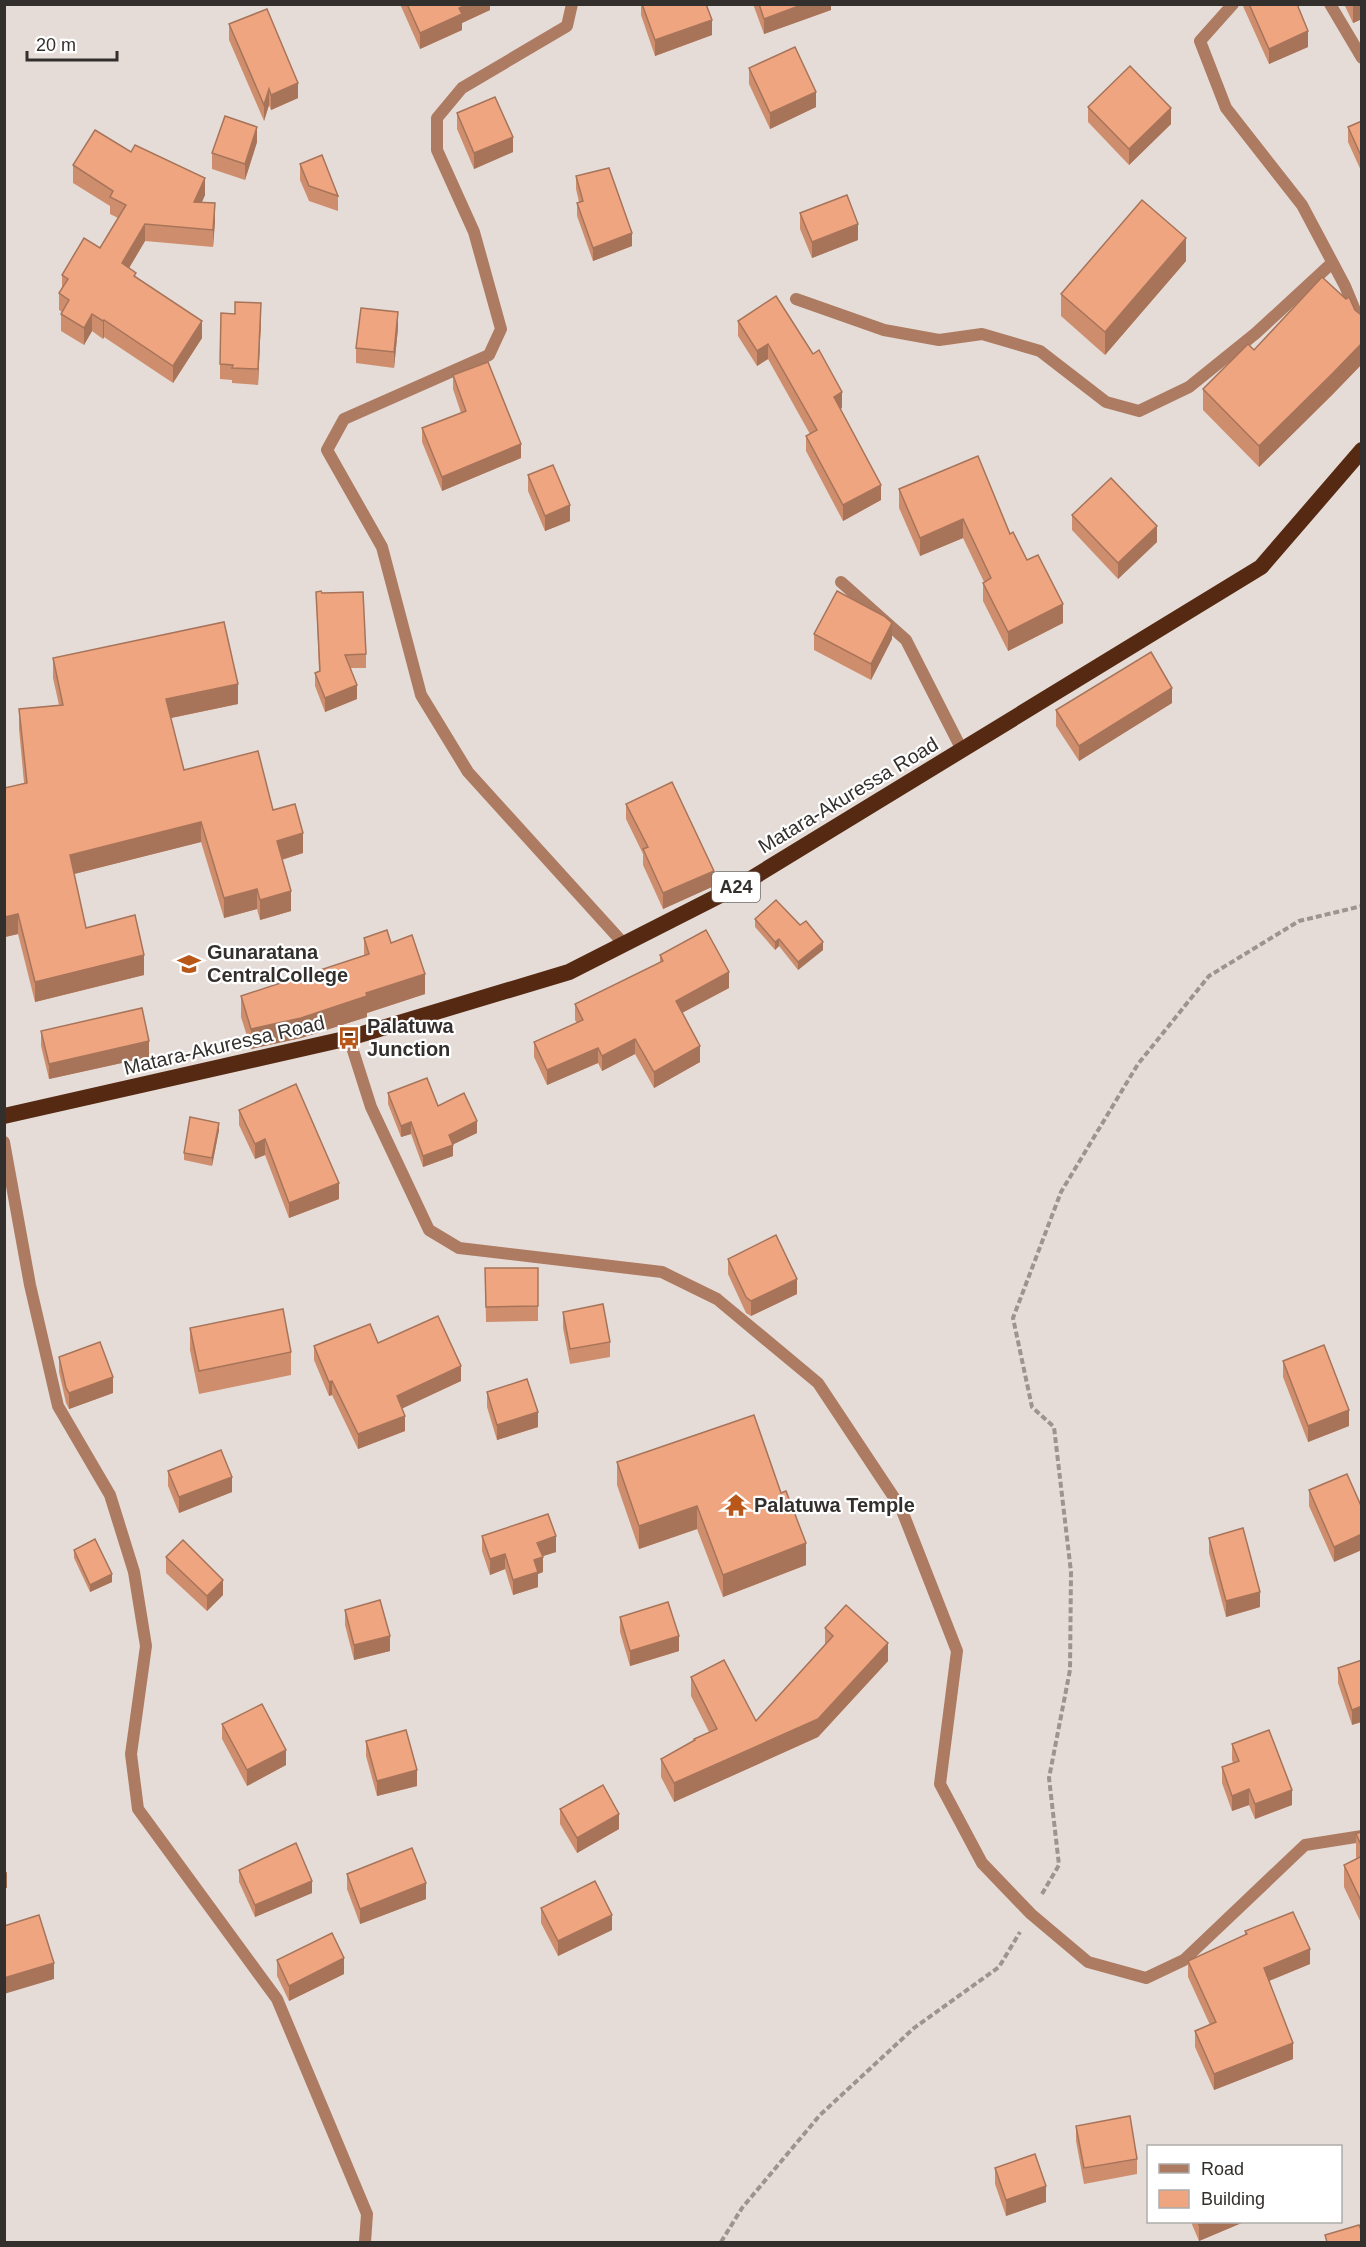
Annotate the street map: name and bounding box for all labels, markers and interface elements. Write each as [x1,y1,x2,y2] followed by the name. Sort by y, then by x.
[27,24,117,62] scale bar
[36,35,76,55] text: 20 m
[754,733,942,857] street label: Matara-Akuressa Road
[712,872,760,902] road number: A24
[207,941,348,986] place label: Gunaratana CentralCollege
[176,951,202,977] school or university icon: Gunaratana CentralCollege
[121,1011,327,1079] street label: Matara-Akuressa Road
[367,1015,455,1060] place label: Palatuwa Junction
[336,1025,362,1051] bus stop icon: Palatuwa Junction
[723,1492,749,1518] temple icon: Palatuwa Temple
[754,1494,915,1516] place label: Palatuwa Temple
[1147,2145,1342,2223] legend
[1201,2159,1244,2179] text: Road
[1201,2189,1265,2209] text: Building

